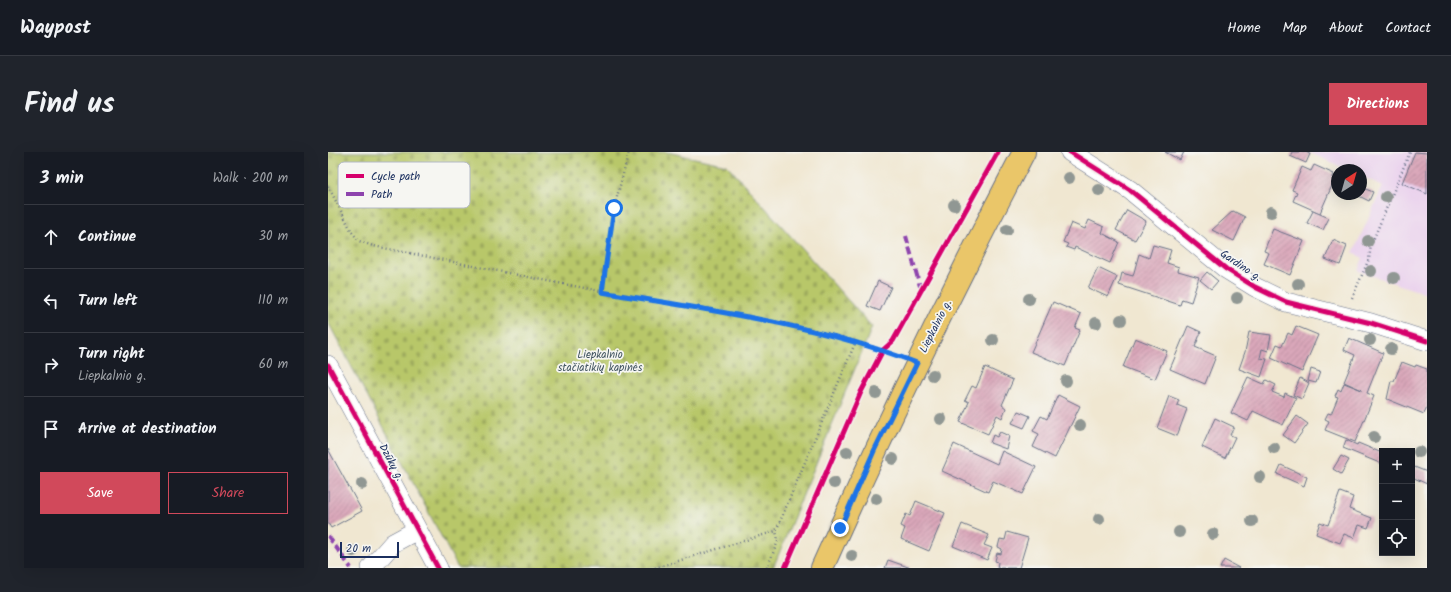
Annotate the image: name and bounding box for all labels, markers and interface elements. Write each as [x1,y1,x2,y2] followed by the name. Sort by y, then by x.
[20,13,91,43] text: Waypost
[1227,17,1261,39] text: Home
[1283,17,1307,39] text: Map
[1329,17,1363,39] text: About
[1385,17,1431,39] text: Contact
[24,82,115,127] text: Find us
[1329,83,1427,125] button: Directions
[338,162,470,208] legend
[1331,164,1367,200] north arrow
[40,165,84,192] text: 3 min
[213,168,288,189] text: Walk · 200 m
[371,168,420,186] text: Cycle path
[371,186,392,204] text: Path
[605,199,623,217] route start
[78,225,136,249] text: Continue
[40,226,62,248] icon: ahead
[259,226,288,247] text: 30 m
[1216,245,1265,286] street label: Gardino g.
[78,289,138,313] text: Turn left
[40,290,62,312] icon: left
[258,290,288,311] text: 110 m
[915,297,957,356] street label: Liepkalnio g.
[78,342,145,366] text: Turn right
[558,346,643,377] park label: Liepkalnio stačiatikių kapinės
[40,354,62,376] icon: right
[259,354,288,375] text: 60 m
[78,366,146,387] text: Liepkalnio g.
[78,417,217,441] text: Arrive at destination
[40,418,62,440] icon: arrive
[374,441,408,484] street label: Dzūkų g.
[1379,448,1415,556] map controls
[1379,448,1415,484] button: +
[40,472,160,514] button: Save
[168,472,288,514] button: Share
[1379,484,1415,520] button: −
[831,519,849,537] route end
[1379,520,1415,556] button: locate
[340,540,399,559] scale bar
[346,540,371,558] text: 20 m

